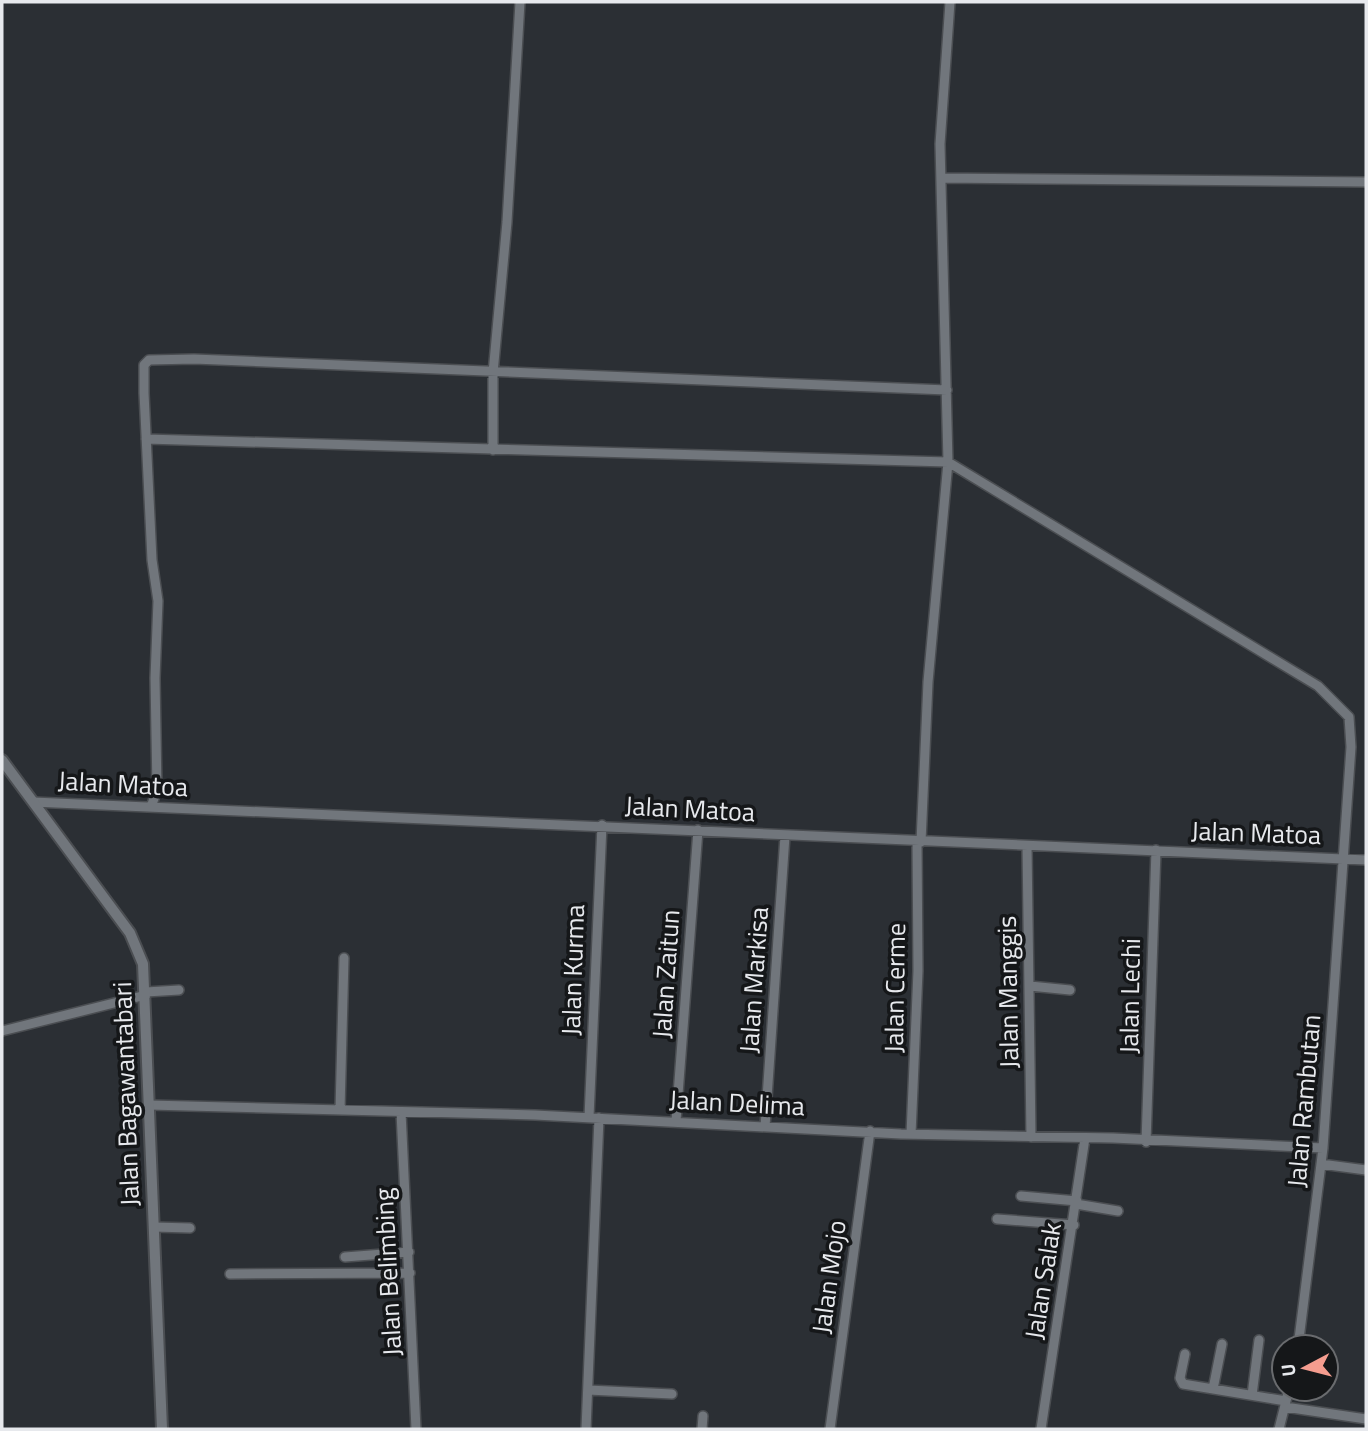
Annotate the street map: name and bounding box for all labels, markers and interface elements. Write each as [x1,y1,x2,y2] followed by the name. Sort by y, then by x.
[57,761,189,806] street label: Jalan Matoa
[624,786,756,831] street label: Jalan Matoa
[1190,811,1322,854] street label: Jalan Matoa
[551,904,594,1036] street label: Jalan Kurma
[729,906,778,1054] street label: Jalan Markisa
[642,908,689,1040] street label: Jalan Zaitun
[987,915,1028,1069] street label: Jalan Manggis
[874,923,915,1053] street label: Jalan Cerme
[1109,938,1150,1054] street label: Jalan Lechi
[102,981,149,1207] street label: Jalan Bagawantabari
[1277,1013,1330,1189] street label: Jalan Rambutan
[668,1079,806,1126] street label: Jalan Delima
[364,1187,411,1357] street label: Jalan Belimbing
[801,1218,856,1336] street label: Jalan Mojo
[1014,1220,1071,1342] street label: Jalan Salak
[1270,1333,1340,1403] north arrow
[1272,1362,1303,1378] text: U

